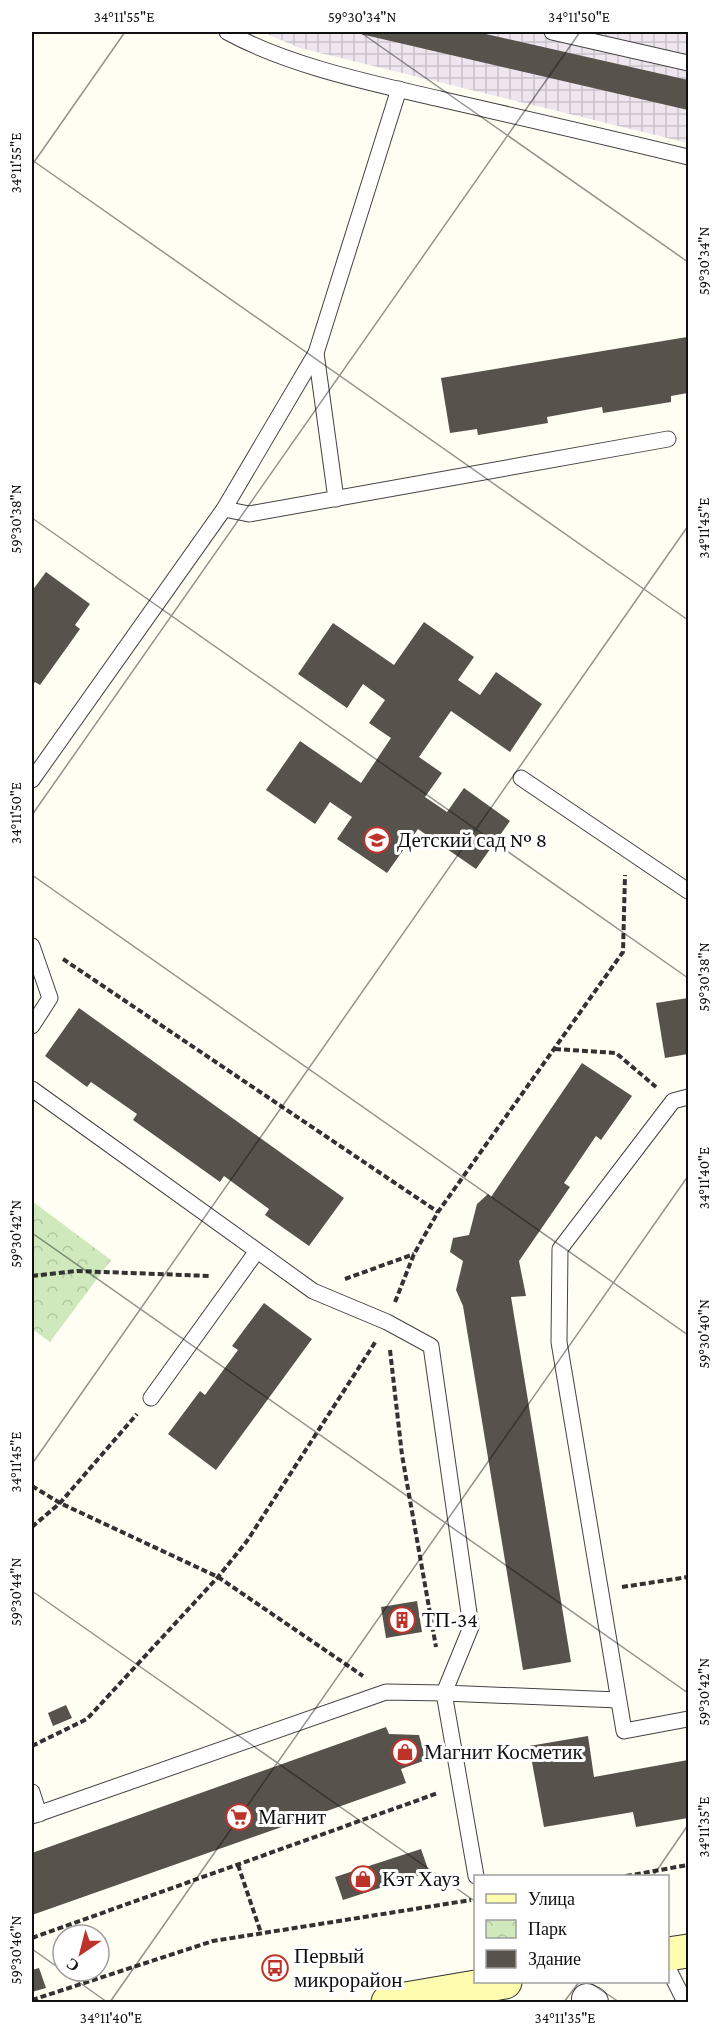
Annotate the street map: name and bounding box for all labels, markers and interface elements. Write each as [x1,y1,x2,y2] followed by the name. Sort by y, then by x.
[94,9,154,25] text: 34°11'55"E
[328,9,396,25] text: 59°30'34"N
[548,9,610,25] text: 34°11'50"E
[8,133,24,193] text: 34°11'55"E
[696,227,712,295] text: 59°30'34"N
[8,484,24,554] text: 59°30'38"N
[696,498,712,558] text: 34°11'45"E
[8,782,24,844] text: 34°11'50"E
[362,825,392,855] school or university icon: Детский сад № 8
[397,828,547,852] place label: Детский сад № 8
[696,942,712,1012] text: 59°30'38"N
[696,1147,712,1209] text: 34°11'40"E
[8,1200,24,1268] text: 59°30'42"N
[696,1299,712,1369] text: 59°30'40"N
[8,1432,24,1492] text: 34°11'45"E
[8,1558,24,1626] text: 59°30'44"N
[387,1605,417,1635] building icon: ТП-34
[422,1608,478,1632] place label: ТП-34
[696,1658,712,1726] text: 59°30'42"N
[390,1737,420,1767] shop icon: Магнит Косметик
[424,1740,584,1764] place label: Магнит Косметик
[696,1797,712,1857] text: 34°11'35"E
[224,1802,254,1832] supermarket icon: Магнит
[258,1805,326,1829] place label: Магнит
[348,1864,378,1894] shop icon: Кэт Хауз
[382,1867,460,1891] place label: Кэт Хауз
[474,1875,669,1983] legend
[528,1889,575,1909] text: Улица
[8,1915,24,1984] text: 59°30'46"N
[528,1919,567,1939] text: Парк
[51,1923,111,1983] north arrow
[294,1944,403,1992] place label: Первый микрорайон
[528,1949,581,1969] text: Здание
[260,1953,290,1983] bus stop icon: Первый микрорайон
[63,1955,82,1975] text: С
[80,2010,142,2026] text: 34°11'40"E
[535,2010,595,2026] text: 34°11'35"E

